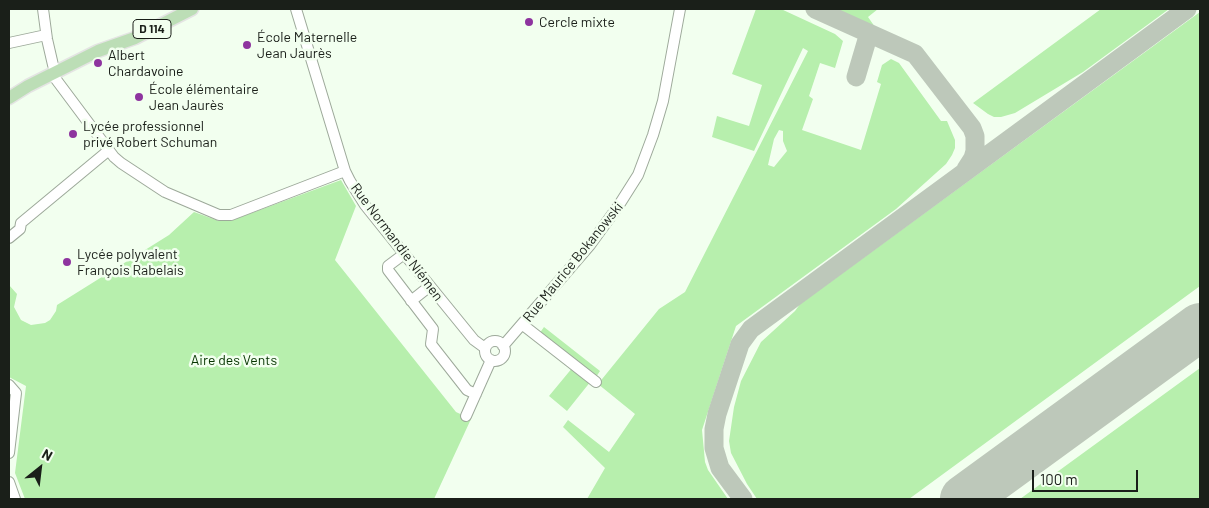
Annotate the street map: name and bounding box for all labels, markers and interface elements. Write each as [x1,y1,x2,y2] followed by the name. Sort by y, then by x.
[539,14,615,30] place label: Cercle mixte
[523,16,535,28] marker: Cercle mixte
[133,20,171,38] road number: D 114
[257,29,357,62] place label: École Maternelle Jean Jaurès
[241,39,253,51] marker: École Maternelle Jean Jaurès
[108,47,183,80] place label: Albert Chardavoine
[92,57,104,69] marker: Albert Chardavoine
[149,81,259,114] place label: École élémentaire Jean Jaurès
[133,91,145,103] marker: École élémentaire Jean Jaurès
[83,118,217,150] place label: Lycée professionnel privé Robert Schuman
[67,128,79,140] marker: Lycée professionnel privé Robert Schuman
[347,180,447,304] street label: Rue Normandie Niémen
[519,199,627,325] street label: Rue Maurice Bokanowski
[77,246,184,278] place label: Lycée polyvalent François Rabelais
[61,256,73,268] marker: Lycée polyvalent François Rabelais
[191,352,277,368] park label: Aire des Vents
[15,443,65,493] north arrow
[39,445,56,464] text: N
[1034,460,1140,492] scale bar
[1040,470,1078,488] text: 100 m

